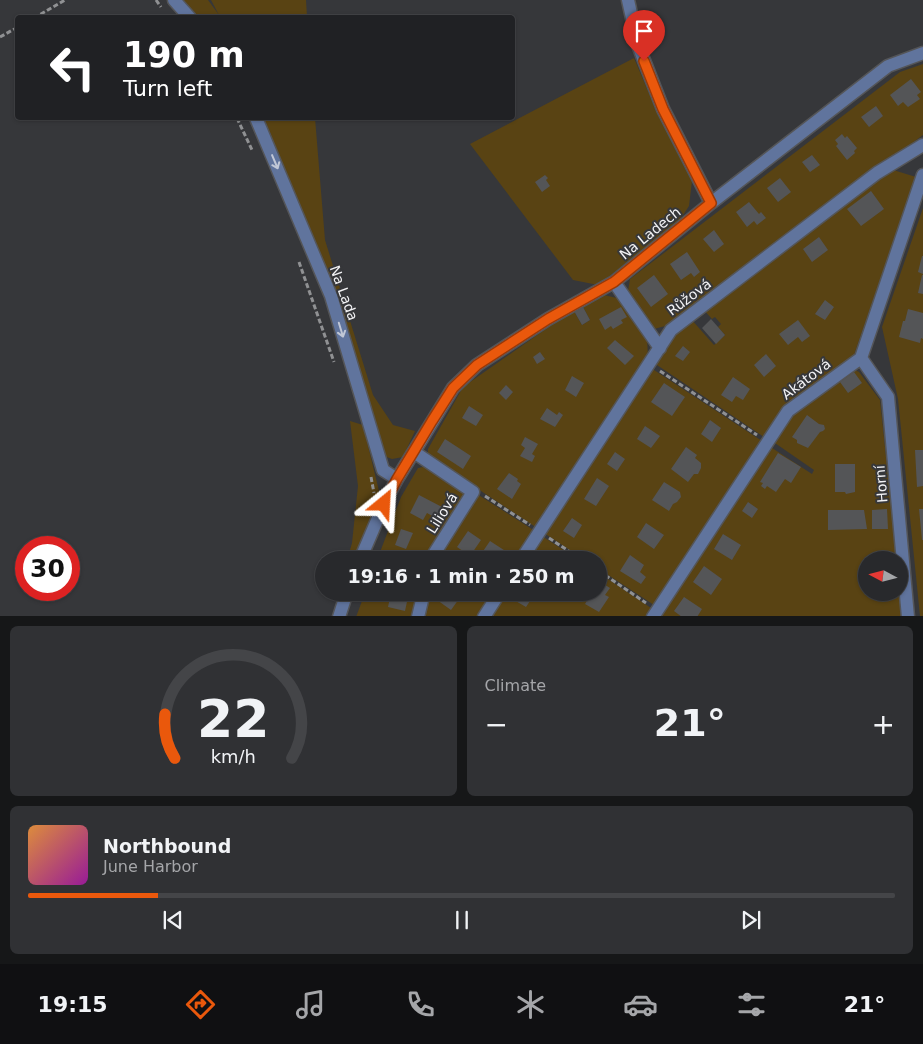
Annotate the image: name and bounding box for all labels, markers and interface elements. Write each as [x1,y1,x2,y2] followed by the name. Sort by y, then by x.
[623,10,665,61] pin
[630,17,658,45] icon: arrive
[40,35,105,100] icon: left
[123,35,245,75] text: 190 m
[123,76,212,101] text: Turn left
[270,154,280,169] one-way arrow
[616,204,684,262] street label: Na Ladech
[327,263,361,323] street label: Na Lada
[664,275,714,319] street label: Růžová
[337,321,347,337] one-way arrow
[778,355,834,403] street label: Akátová
[871,464,891,503] street label: Horní
[357,477,409,529] position arrow
[423,490,461,536] street label: Liliová
[15,536,80,601] speed limit sign: 30
[858,551,908,601] north arrow
[858,551,908,601] map controls
[347,565,575,587] text: 19:16 · 1 min · 250 m
[485,676,546,695] text: Climate
[197,689,269,749] text: 22
[654,701,726,745] text: 21°
[485,708,508,741] text: −
[872,708,895,741] text: +
[211,746,256,767] text: km/h
[103,835,231,857] text: Northbound
[103,857,198,876] text: June Harbor
[159,906,187,934] icon: previous
[448,906,476,934] icon: pause
[737,906,765,934] icon: next
[183,987,218,1022] icon: directions
[293,987,328,1022] icon: music
[403,987,438,1022] icon: phone
[513,987,548,1022] icon: climate
[623,987,658,1022] icon: car
[734,987,769,1022] icon: filters
[38,992,108,1017] text: 19:15
[844,992,885,1017] text: 21°

